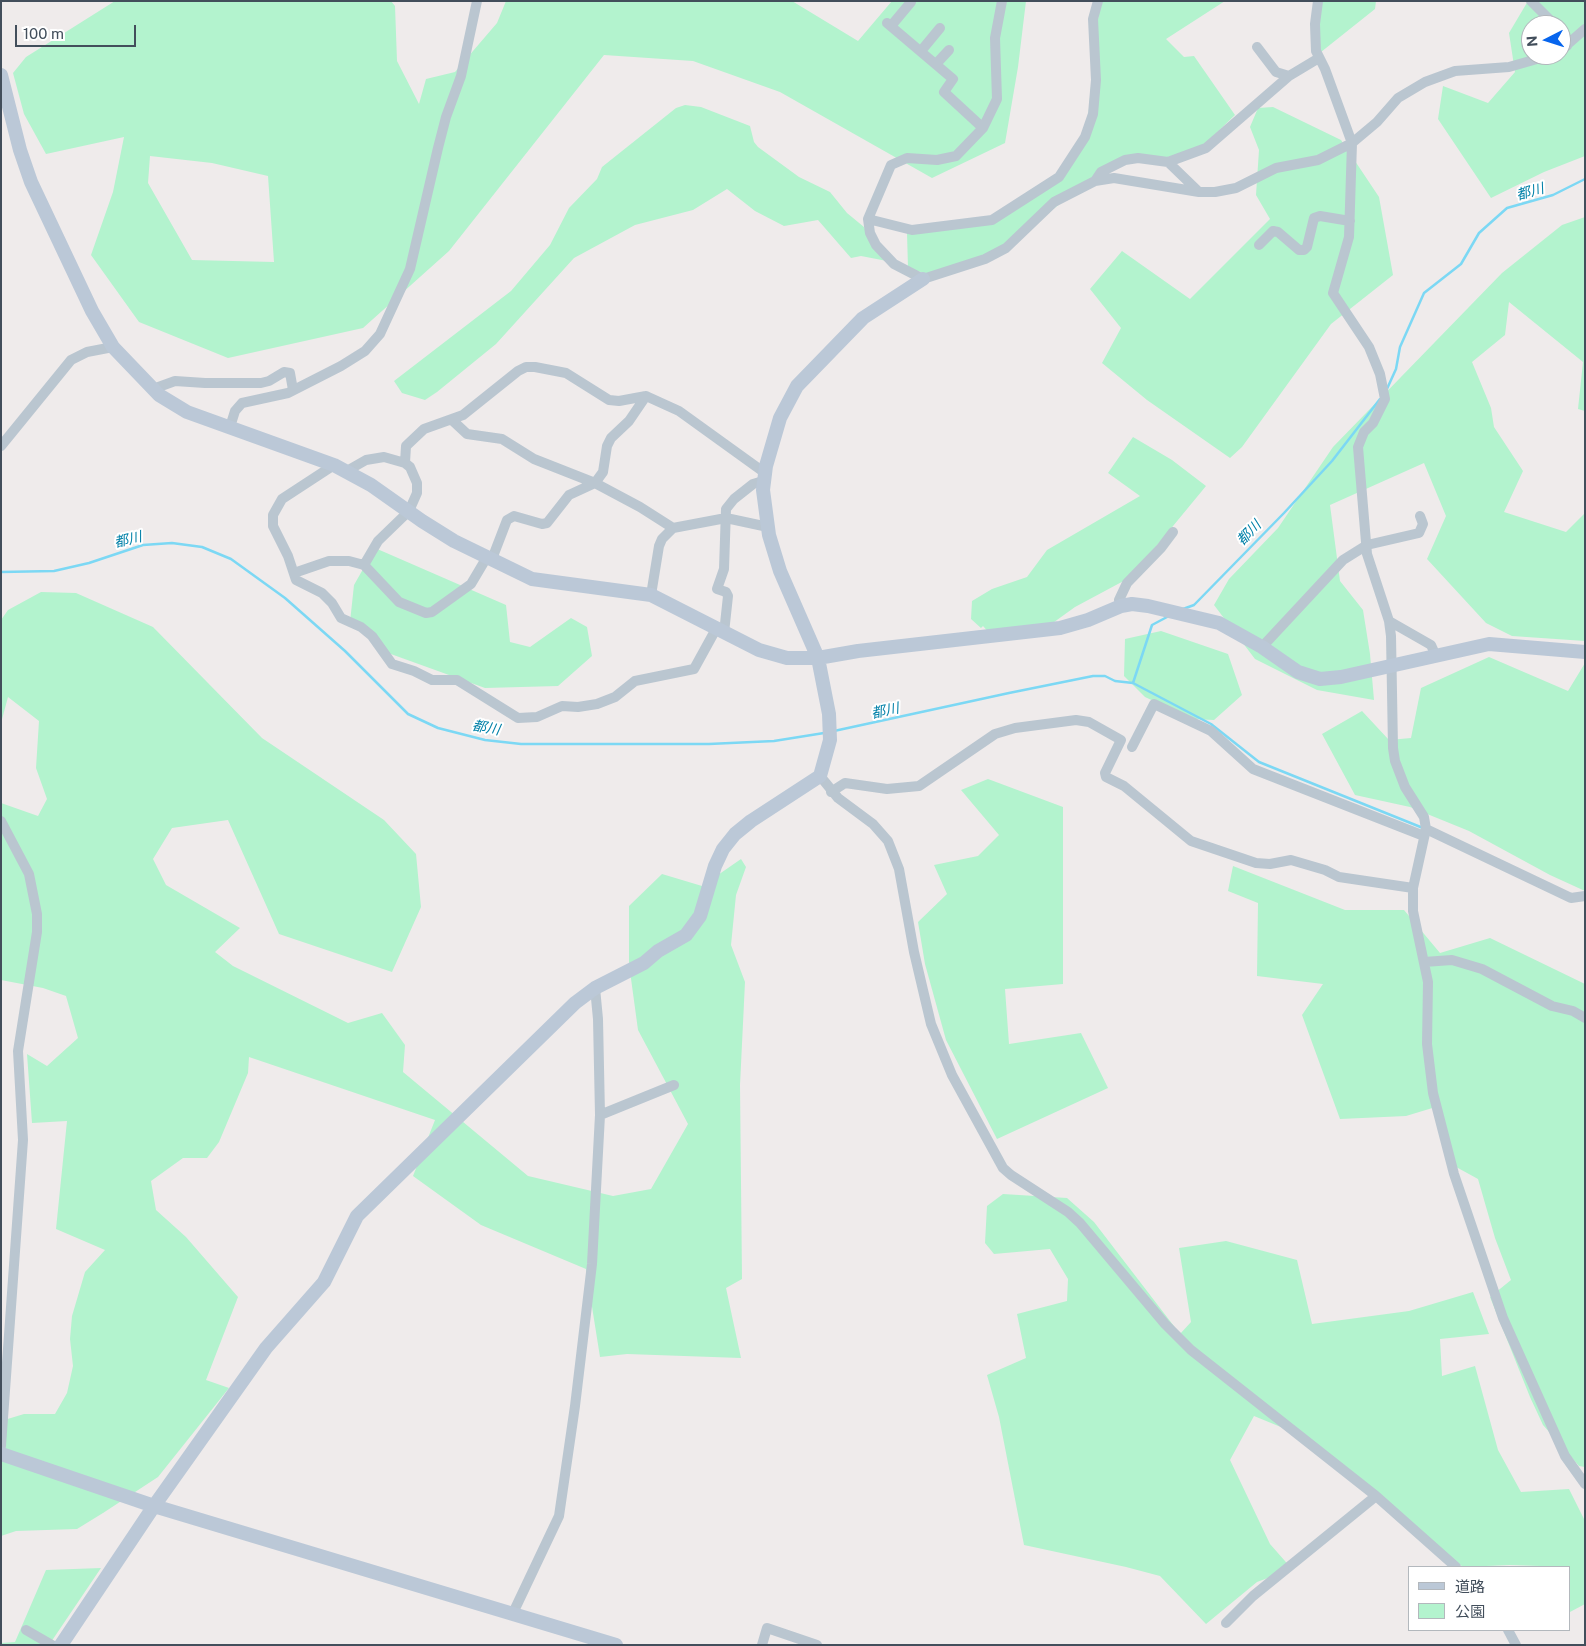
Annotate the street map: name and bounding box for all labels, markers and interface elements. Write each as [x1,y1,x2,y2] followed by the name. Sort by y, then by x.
[18,15,139,47] scale bar
[1521,15,1571,65] north arrow
[23,25,64,42] text: 100 m
[1524,35,1541,47] text: N
[1514,180,1546,204] water label: 都川
[1233,517,1265,549] water label: 都川
[112,528,144,552] water label: 都川
[870,700,900,722] water label: 都川
[471,717,501,739] water label: 都川
[1408,1566,1571,1631] legend
[1455,1578,1485,1595] text: 道路
[1455,1603,1485,1620] text: 公園

